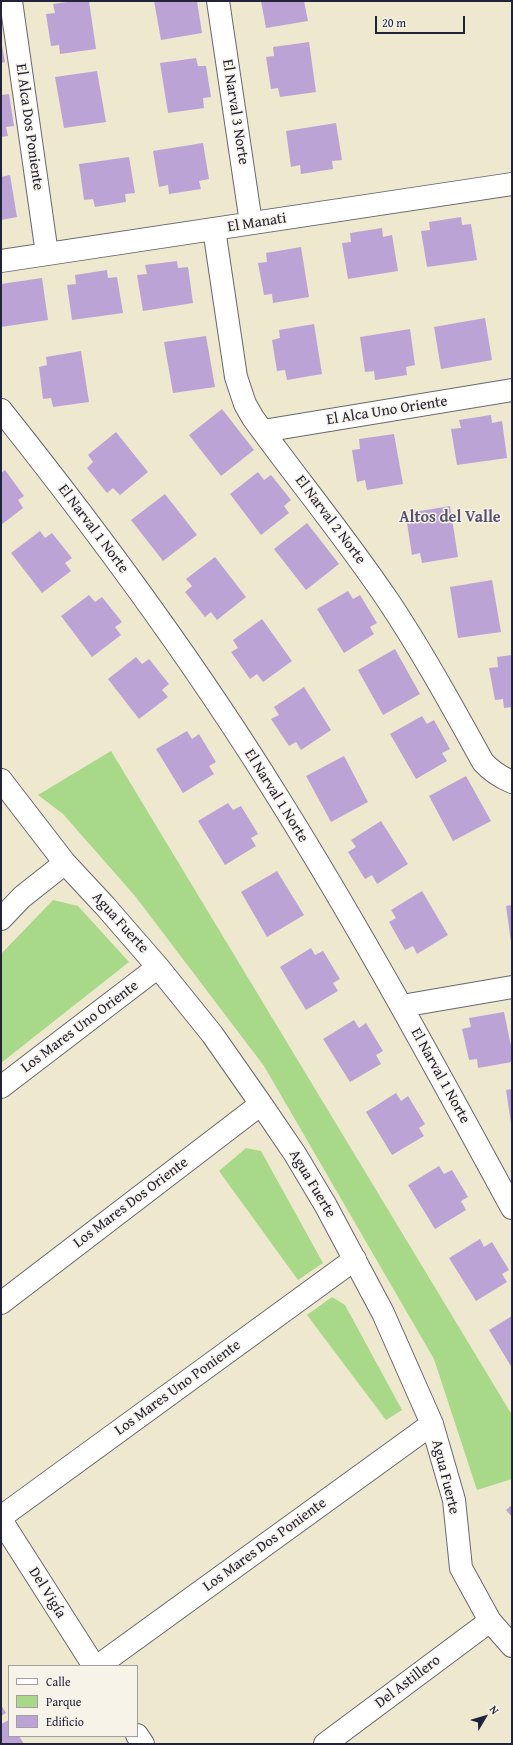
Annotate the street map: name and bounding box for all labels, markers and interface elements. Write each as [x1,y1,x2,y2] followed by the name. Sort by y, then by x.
[377,8,467,34] scale bar
[382,14,406,31] text: 20 m
[218,58,252,166] street label: El Narval 3 Norte
[11,63,47,191] street label: El Alca Dos Poniente
[226,209,288,237] street label: El Manati
[325,393,449,429] street label: El Alca Uno Oriente
[291,472,369,568] street label: El Narval 2 Norte
[54,481,132,577] street label: El Narval 1 Norte
[399,508,501,528] district label: Altos del Valle
[240,746,312,846] street label: El Narval 1 Norte
[88,889,152,957] street label: Agua Fuerte
[18,977,142,1077] street label: Los Mares Uno Oriente
[406,1025,474,1127] street label: El Narval 1 Norte
[285,1147,339,1221] street label: Agua Fuerte
[70,1154,192,1252] street label: Los Mares Dos Oriente
[112,1336,244,1440] street label: Los Mares Uno Poniente
[427,1438,463,1516] street label: Agua Fuerte
[200,1494,330,1596] street label: Los Mares Dos Poniente
[24,1564,70,1622] street label: Del Vigía
[372,1652,444,1712] street label: Del Astillero
[8,1665,138,1737] legend
[46,1673,71,1690] text: Calle
[46,1693,81,1710] text: Parque
[465,1697,505,1737] north arrow
[486,1702,503,1717] text: N
[46,1713,84,1730] text: Edificio

